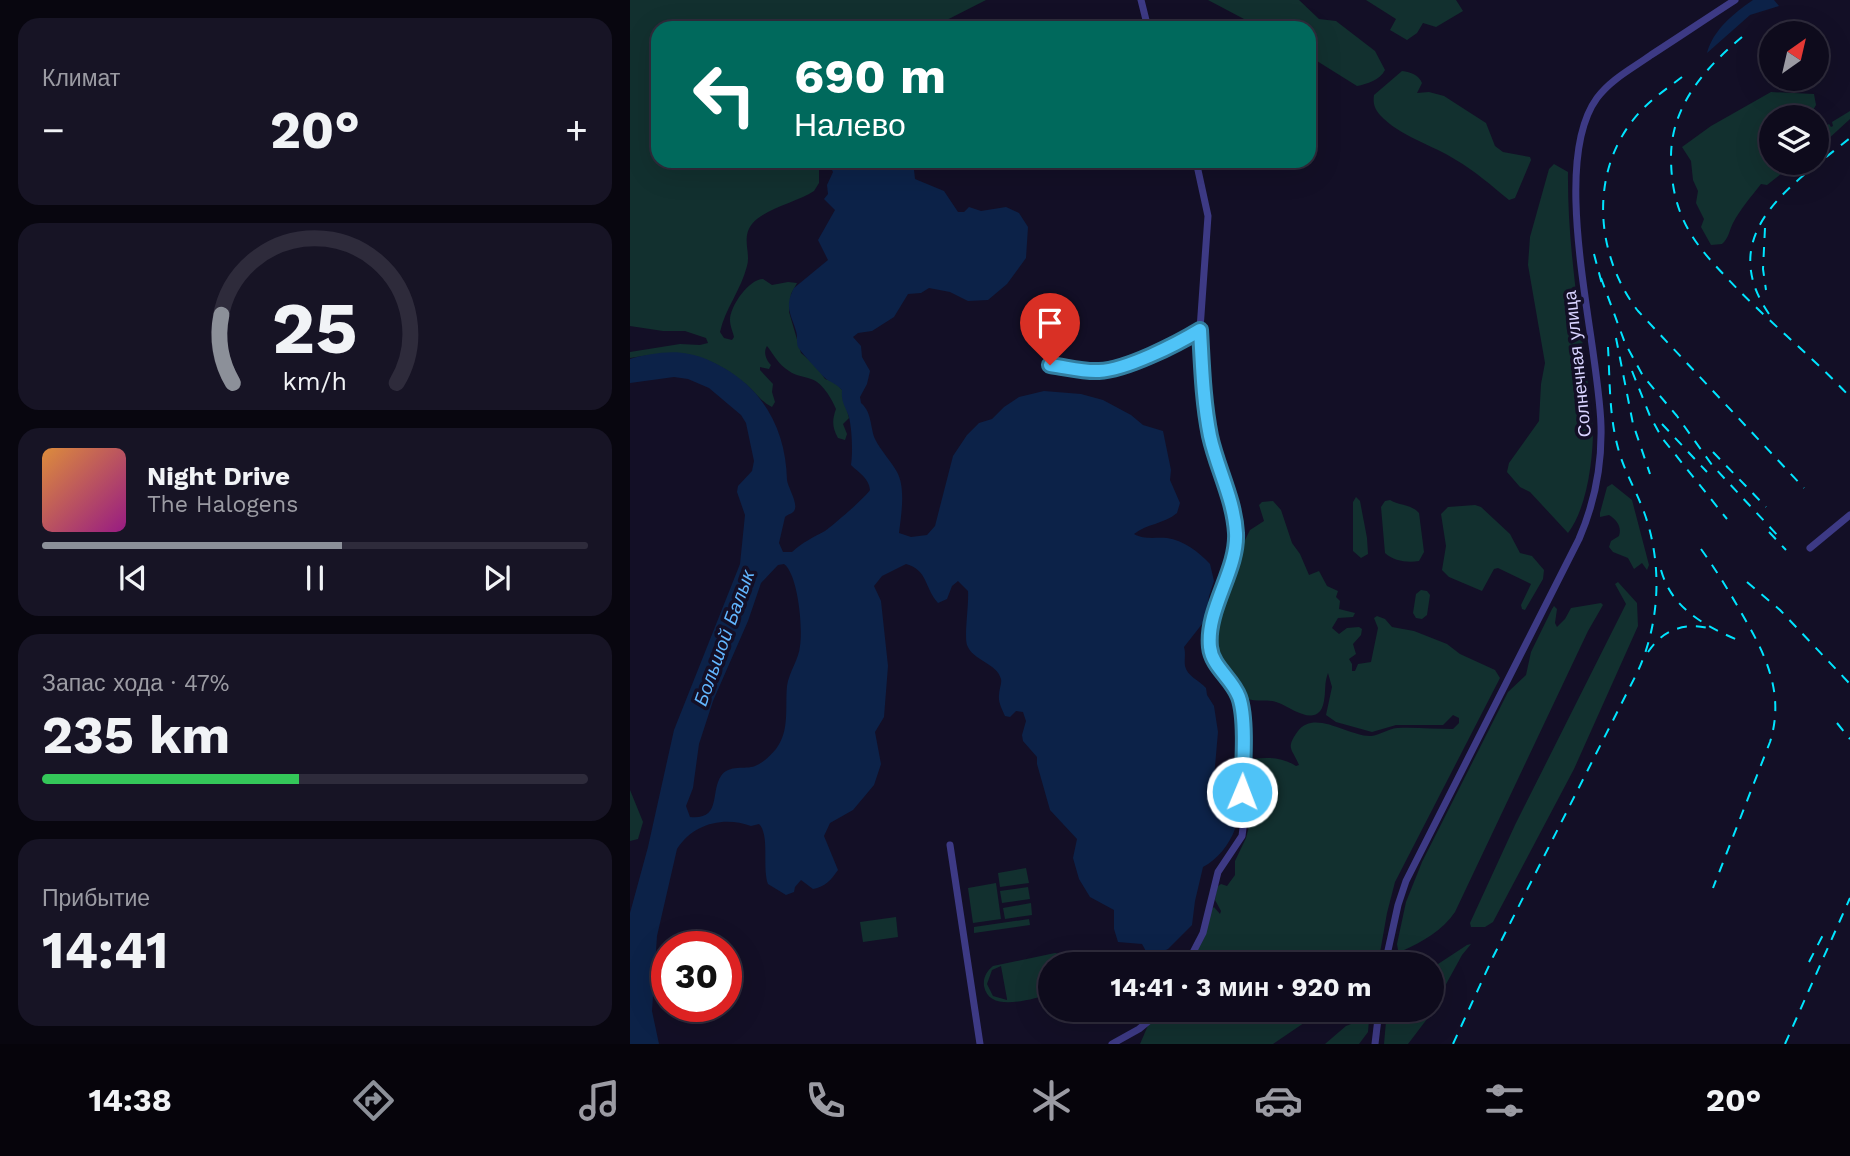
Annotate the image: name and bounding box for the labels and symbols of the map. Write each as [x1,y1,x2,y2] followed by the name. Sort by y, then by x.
[1759,21,1829,91] north arrow
[1559,289,1595,438] street label: Солнечная улица
[1020,293,1080,365] pin
[689,566,760,709] water label: Большой Балык
[1205,755,1279,829] position arrow
[651,931,742,1022] speed limit sign: 30

